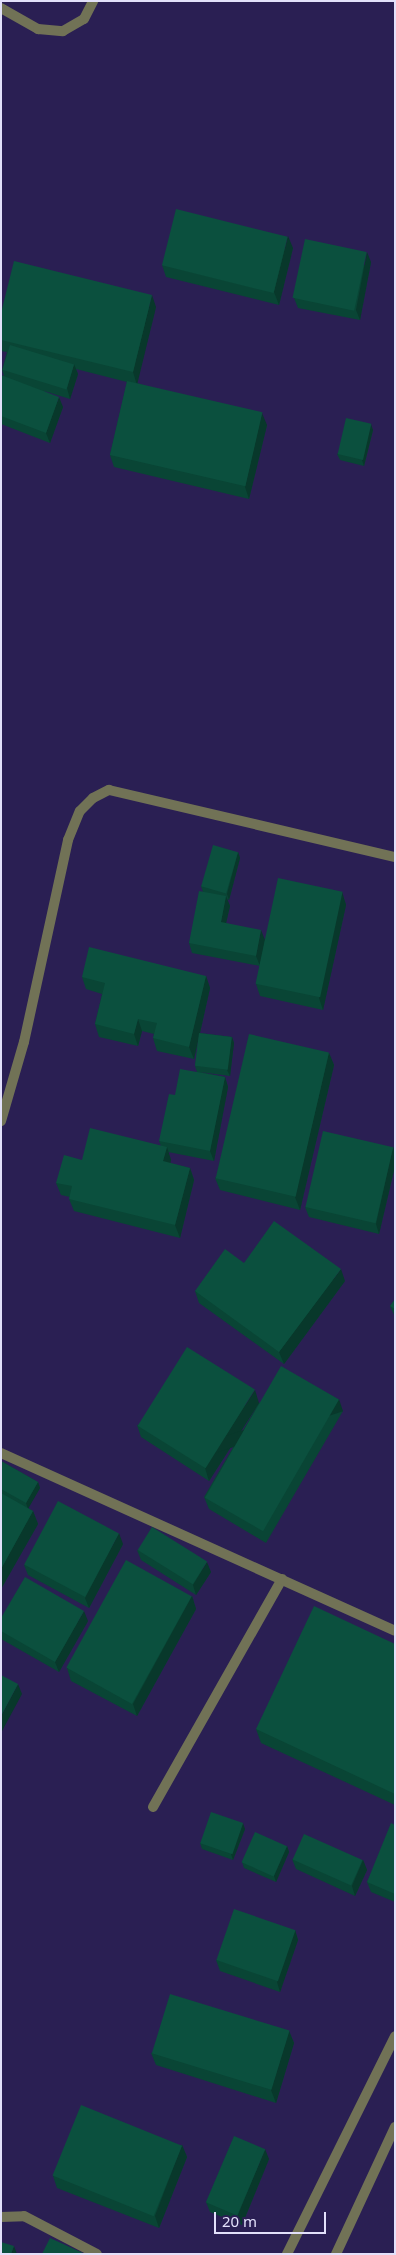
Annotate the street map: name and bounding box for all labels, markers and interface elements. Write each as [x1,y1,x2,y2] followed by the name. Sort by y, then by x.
[216,2202,328,2234] scale bar
[222,2211,257,2231] text: 20 m

